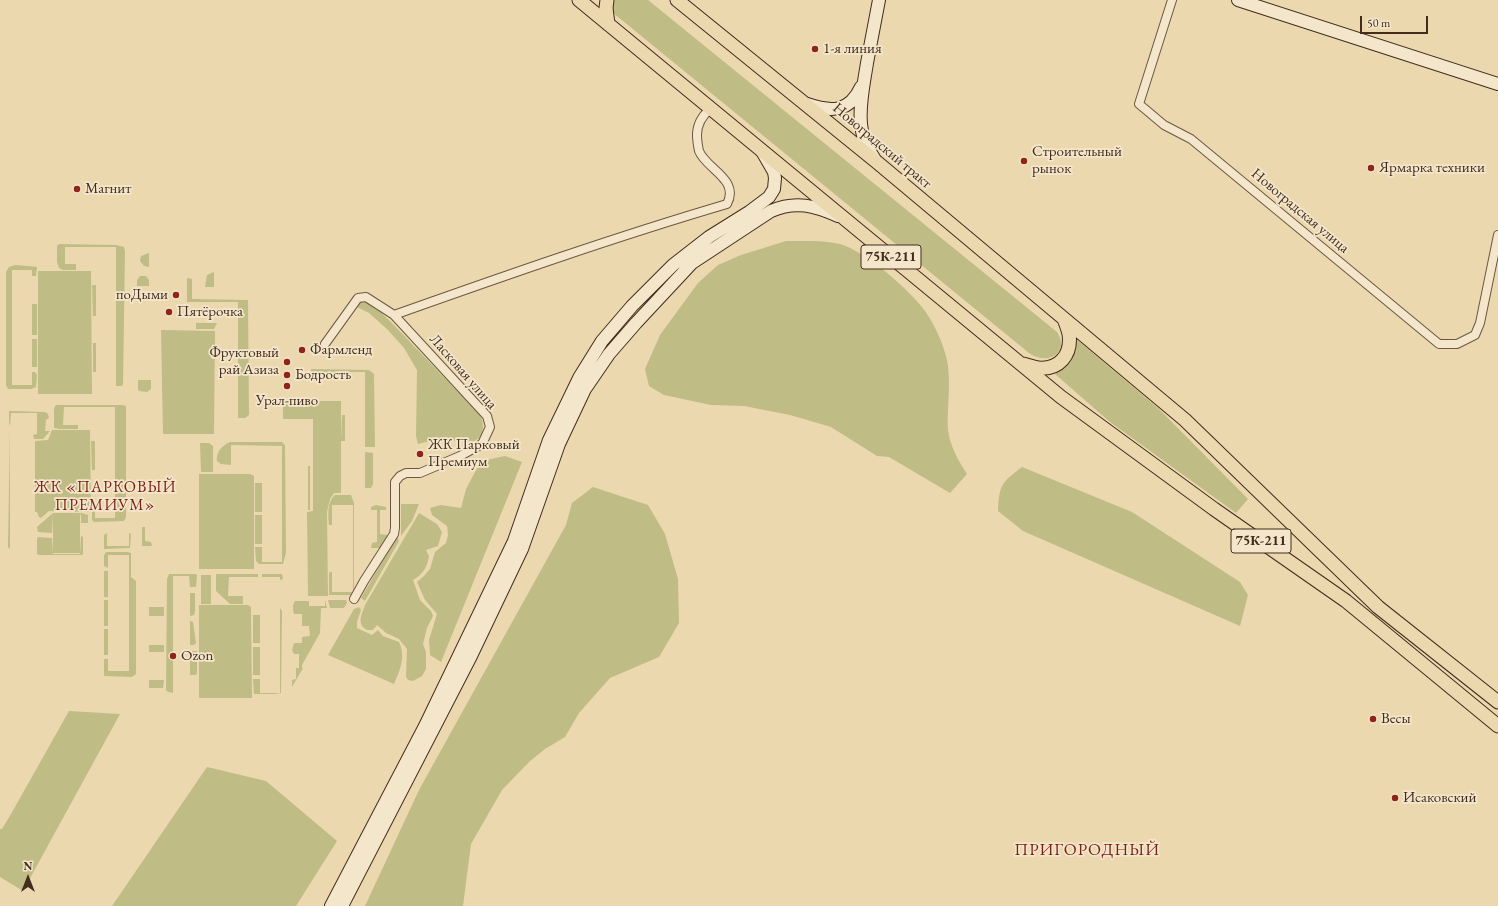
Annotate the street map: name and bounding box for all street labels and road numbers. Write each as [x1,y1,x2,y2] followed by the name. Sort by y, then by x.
[829,99,935,193] street label: Новоградский тракт
[1247,165,1353,257] street label: Новоградская улица
[861,245,921,269] road number: 75К-211
[425,331,501,413] street label: Ласковая улица
[1231,529,1291,553] road number: 75К-211

